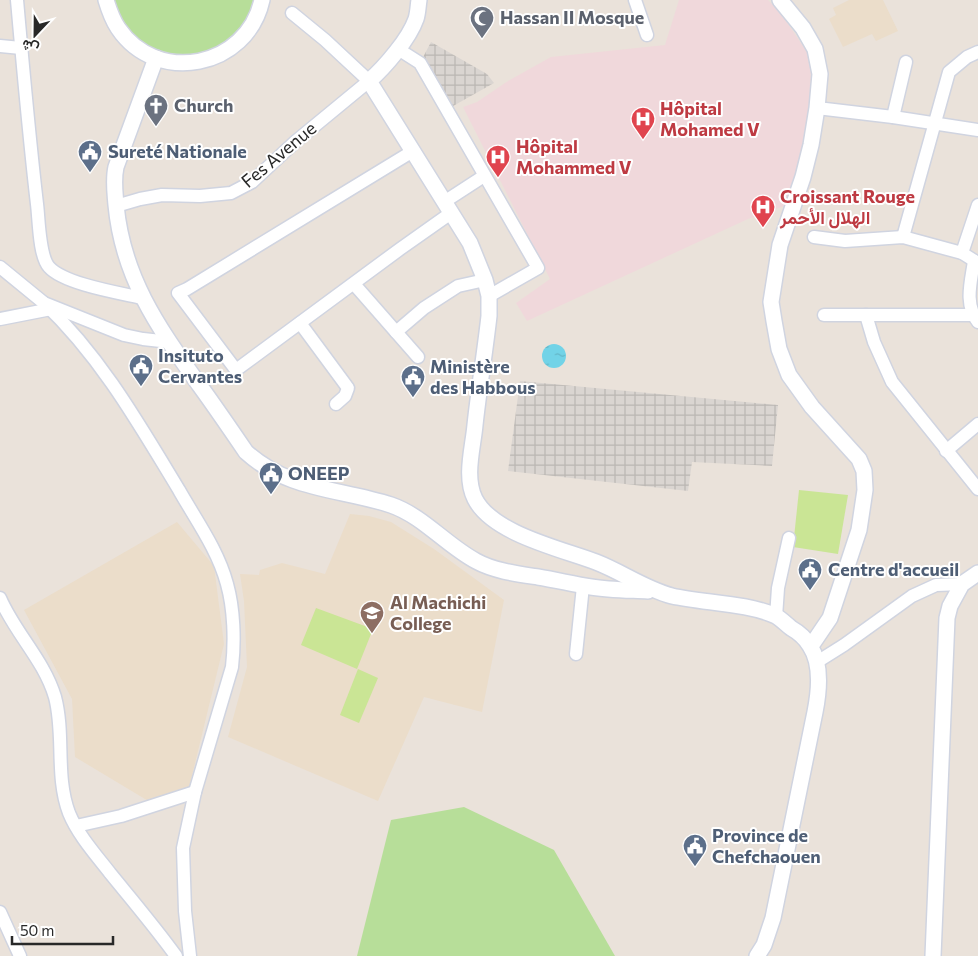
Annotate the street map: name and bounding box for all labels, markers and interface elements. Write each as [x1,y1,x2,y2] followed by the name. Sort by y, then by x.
[469,5,495,39] mosque icon: Hassan II Mosque
[500,6,644,28] place label: Hassan II Mosque
[10,10,60,60] north arrow
[19,35,41,59] text: ش
[143,93,169,127] church icon: Church
[174,94,233,116] place label: Church
[660,97,760,140] place label: Hôpital Mohamed V
[630,106,656,140] hospital icon: Hôpital Mohamed V
[236,117,320,192] street label: Fes Avenue
[516,135,632,178] place label: Hôpital Mohammed V
[77,139,103,173] public building icon: Sureté Nationale
[108,140,247,162] place label: Sureté Nationale
[485,144,511,178] hospital icon: Hôpital Mohammed V
[779,185,915,229] place label: Croissant Rouge الهلال الأحمر
[750,194,776,228] hospital icon: Croissant Rouge الهلال الأحمر
[158,344,242,387] place label: Insituto Cervantes
[128,353,154,387] public building icon: Insituto Cervantes
[430,355,536,398] place label: Ministère des Habbous
[400,364,426,398] public building icon: Ministère des Habbous
[258,461,284,495] public building icon: ONEEP
[288,462,350,484] place label: ONEEP
[797,557,823,591] public building icon: Centre d'accueil
[828,558,959,580] place label: Centre d'accueil
[390,591,486,634] place label: Al Machichi College
[359,600,385,634] school or university icon: Al Machichi College
[712,824,821,867] place label: Province de Chefchaouen
[682,833,708,867] public building icon: Province de Chefchaouen
[12,914,114,946] scale bar
[20,921,54,939] text: 50 m

